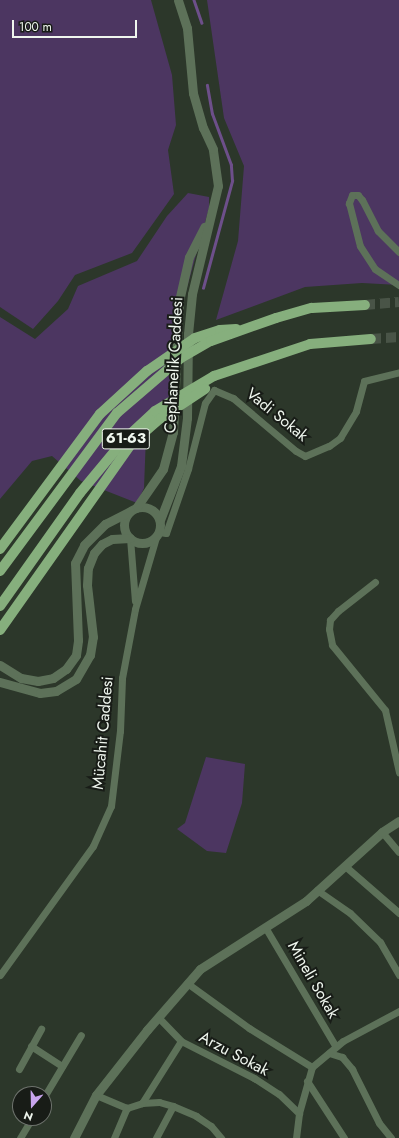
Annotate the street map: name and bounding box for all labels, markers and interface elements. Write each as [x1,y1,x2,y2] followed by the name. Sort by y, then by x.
[14,12,139,38] scale bar
[19,18,52,36] text: 100 m
[161,296,187,434] street label: Cephanelik Caddesi
[242,384,312,446] street label: Vadi Sokak
[101,426,151,452] road number: 61-63
[88,676,118,790] street label: Mücahit Caddesi
[283,938,343,1022] street label: Mineli Sokak
[196,1028,272,1080] street label: Arzu Sokak
[12,1086,52,1126] north arrow
[21,1107,35,1125] text: N

